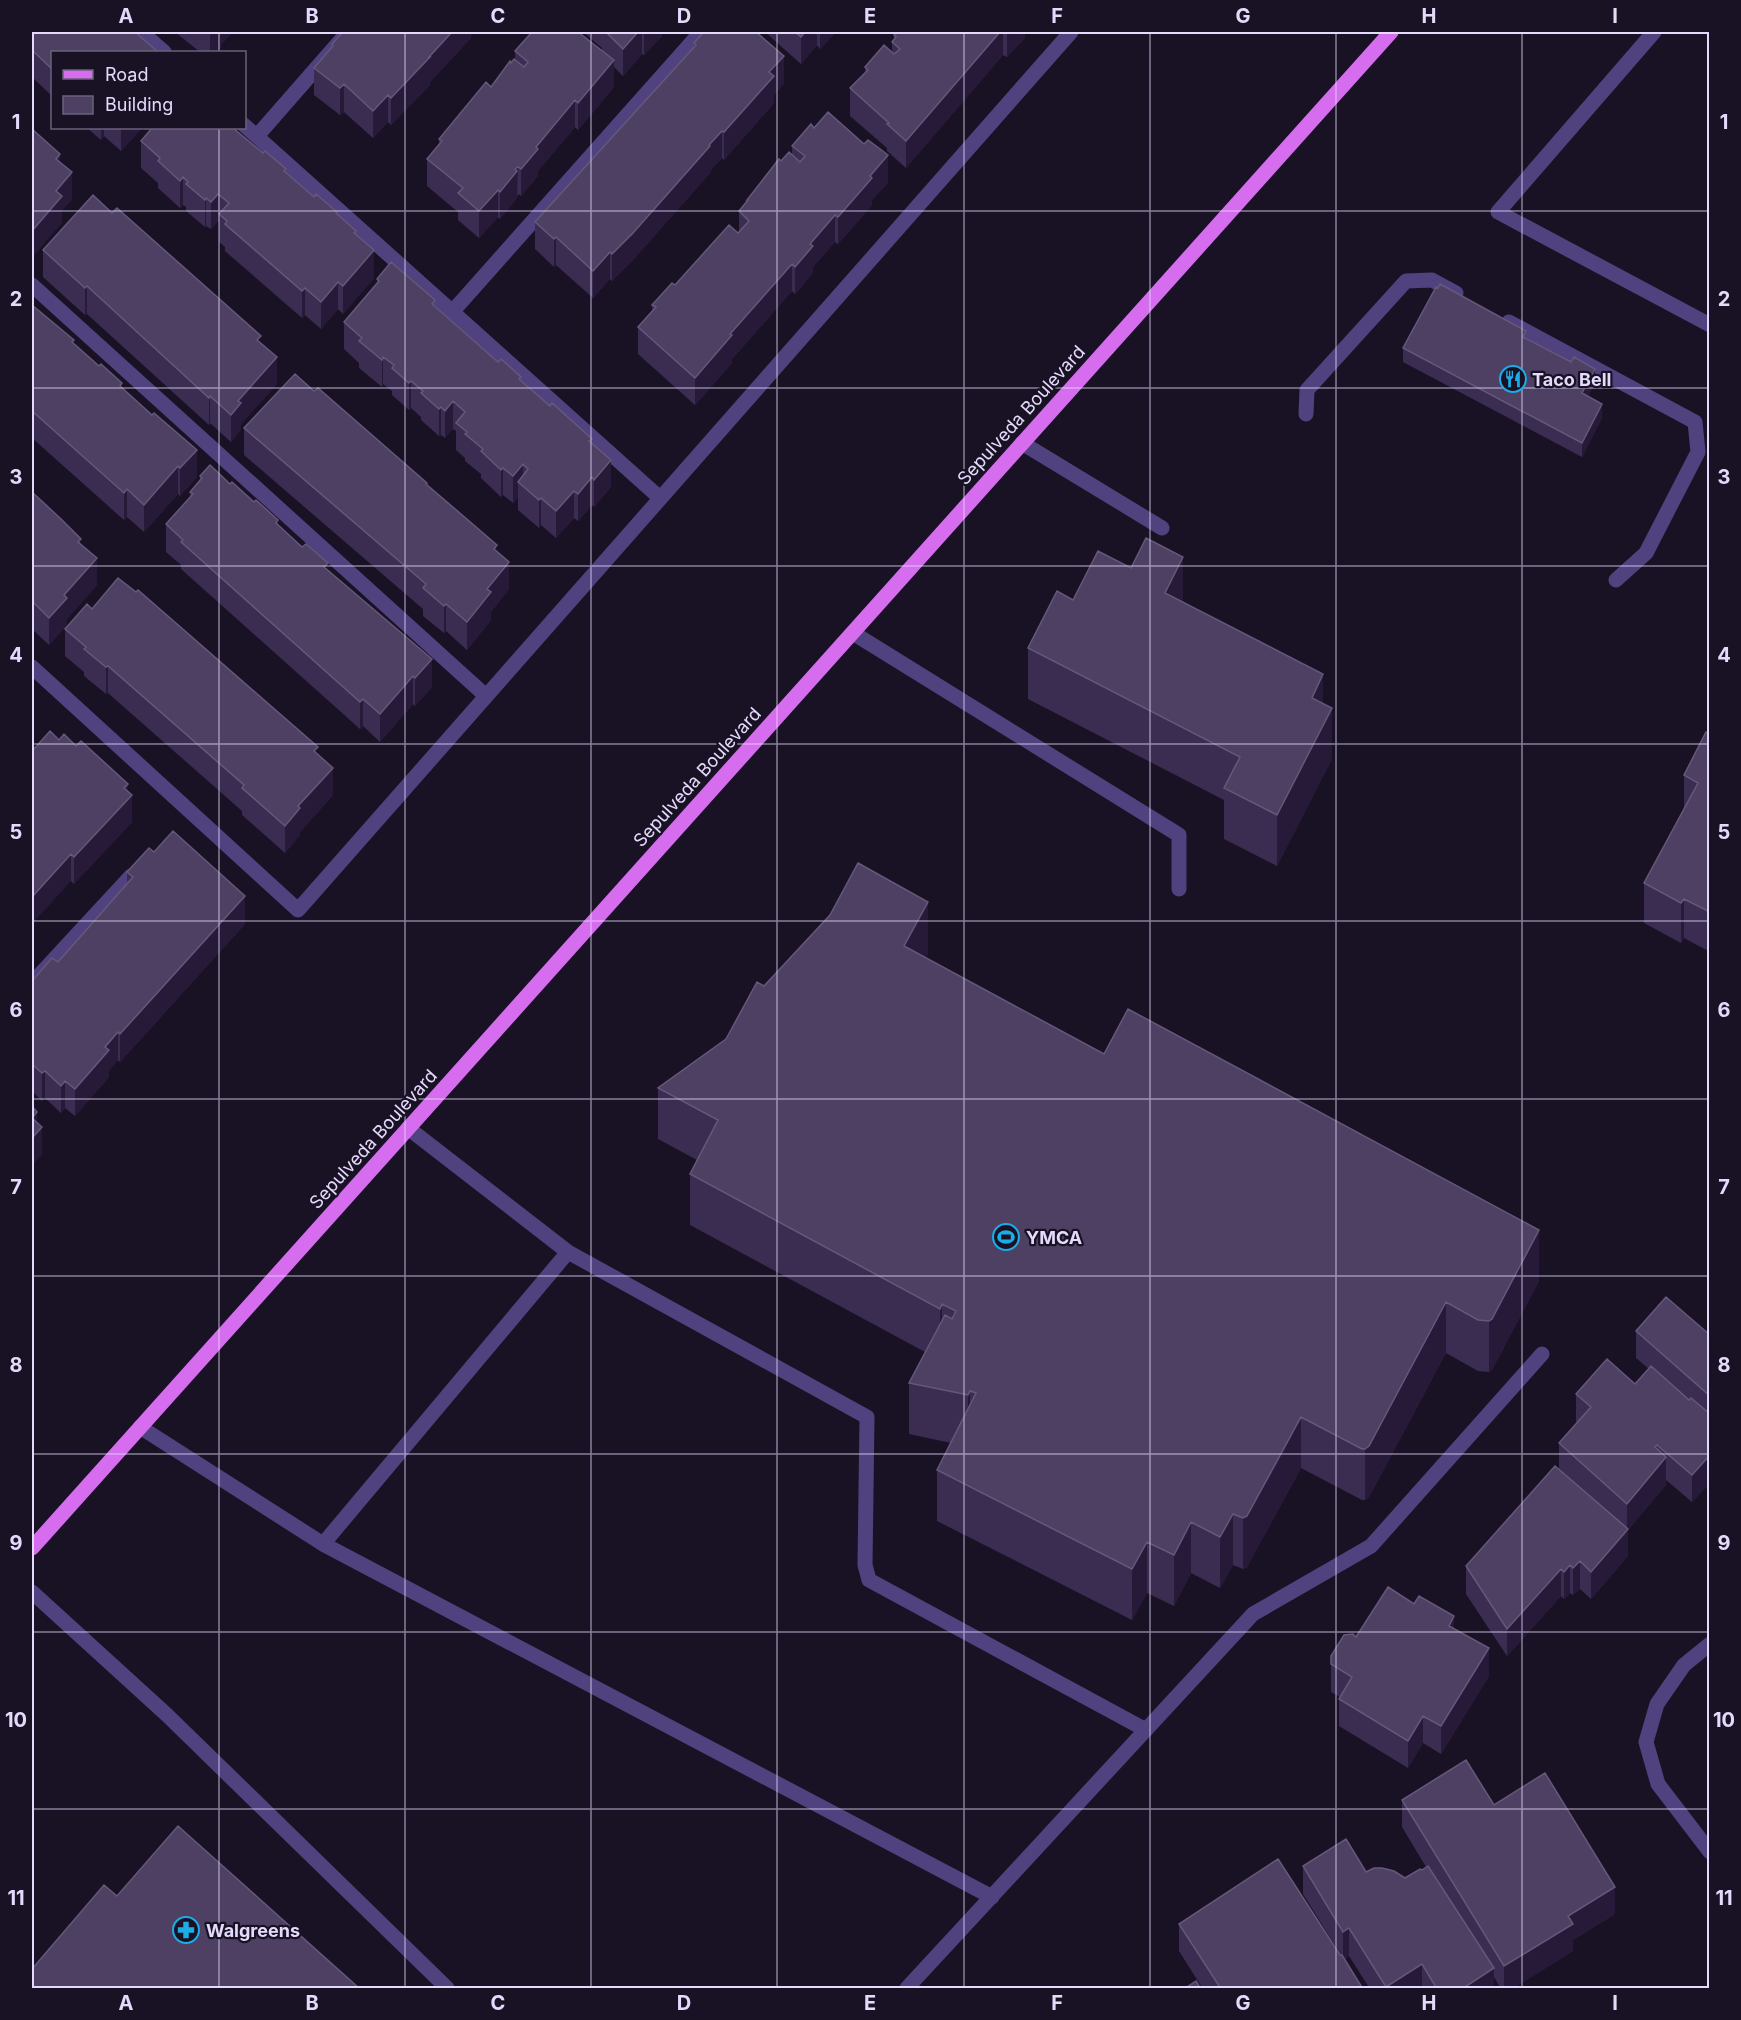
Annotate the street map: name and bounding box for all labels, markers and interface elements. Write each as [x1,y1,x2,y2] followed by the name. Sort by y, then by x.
[119,4,134,28] text: A
[305,4,319,28] text: B
[491,4,505,28] text: C
[677,4,691,28] text: D
[864,4,876,28] text: E
[1051,4,1063,28] text: F
[1235,4,1251,28] text: G
[1422,4,1436,28] text: H
[1612,4,1618,28] text: I
[51,51,246,129] legend
[105,64,148,85] text: Road
[105,94,173,115] text: Building
[12,110,20,134] text: 1
[1720,110,1728,134] text: 1
[10,287,22,311] text: 2
[1718,287,1730,311] text: 2
[953,341,1089,489] street label: Sepulveda Boulevard
[1498,364,1528,394] restaurant icon: Taco Bell
[1532,369,1611,390] place label: Taco Bell
[10,465,22,489] text: 3
[1718,465,1730,489] text: 3
[9,643,23,667] text: 4
[1717,643,1731,667] text: 4
[629,703,765,851] street label: Sepulveda Boulevard
[10,820,22,844] text: 5
[1718,820,1730,844] text: 5
[10,998,23,1022] text: 6
[1718,998,1731,1022] text: 6
[305,1065,441,1213] street label: Sepulveda Boulevard
[10,1175,22,1199] text: 7
[1718,1175,1730,1199] text: 7
[991,1222,1021,1252] sports icon: YMCA
[1026,1227,1082,1248] place label: YMCA
[9,1353,23,1377] text: 8
[1717,1353,1731,1377] text: 8
[10,1531,23,1555] text: 9
[1718,1531,1731,1555] text: 9
[5,1708,27,1732] text: 10
[1713,1708,1735,1732] text: 10
[7,1886,25,1910] text: 11
[1715,1886,1733,1910] text: 11
[171,1915,201,1945] pharmacy icon: Walgreens
[206,1920,300,1941] place label: Walgreens
[119,1991,134,2015] text: A
[305,1991,319,2015] text: B
[491,1991,505,2015] text: C
[677,1991,691,2015] text: D
[864,1991,876,2015] text: E
[1051,1991,1063,2015] text: F
[1235,1991,1251,2015] text: G
[1422,1991,1436,2015] text: H
[1612,1991,1618,2015] text: I

